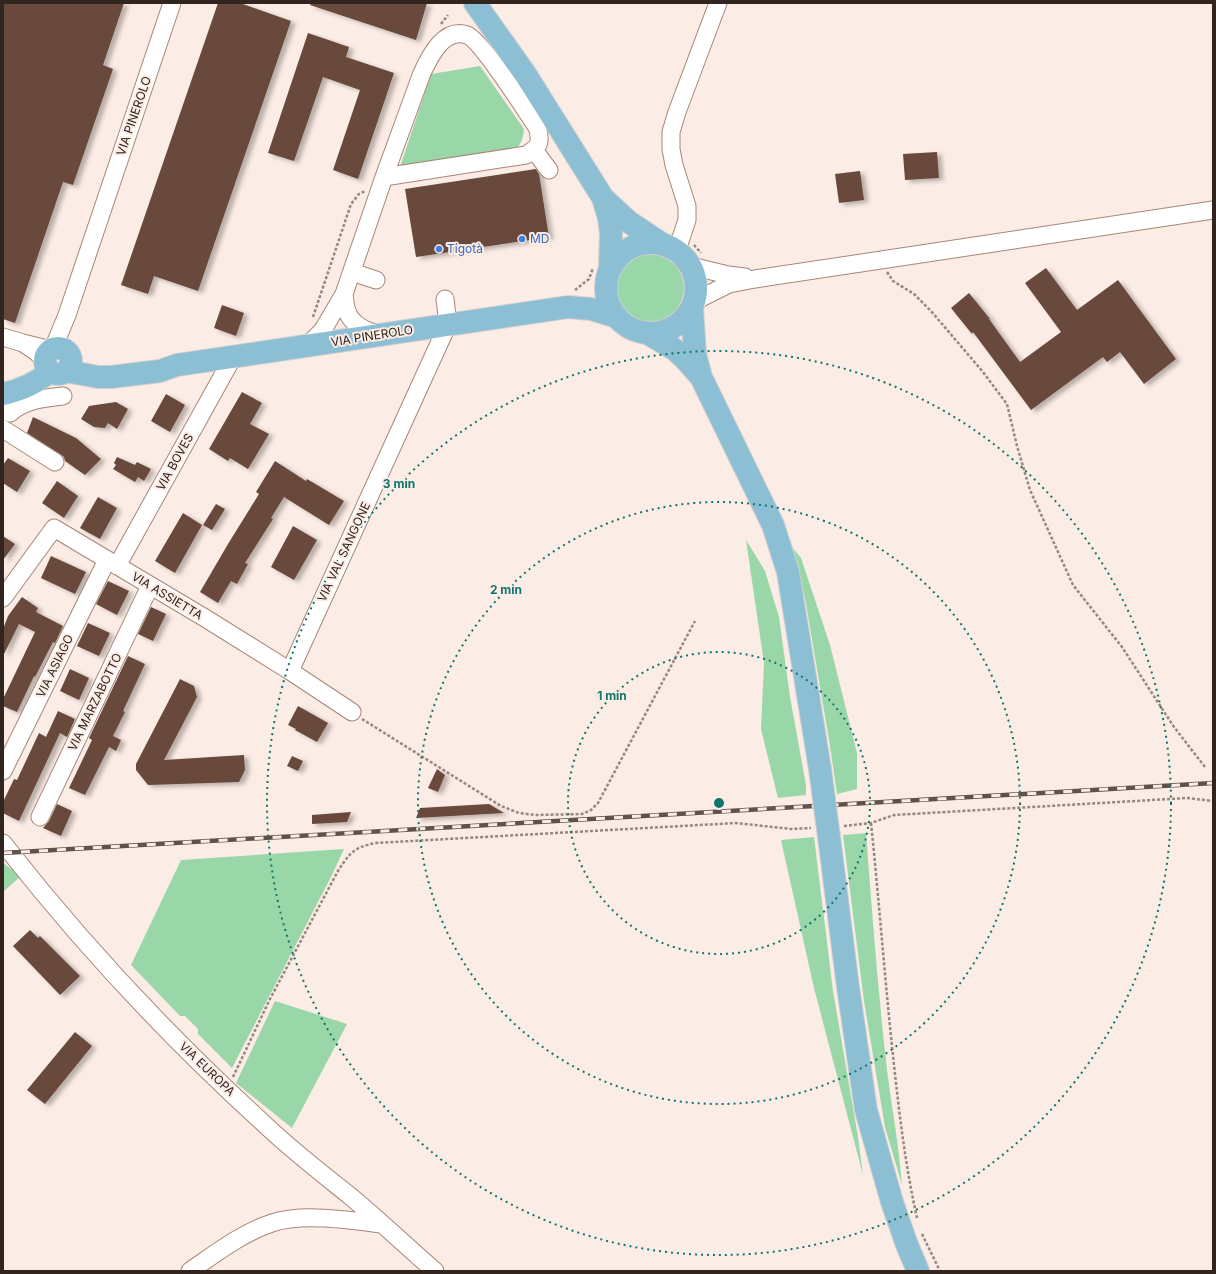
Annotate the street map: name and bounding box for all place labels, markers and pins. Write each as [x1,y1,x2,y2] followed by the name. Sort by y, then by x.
[530,231,550,246] place label: MD
[517,234,527,244] marker: MD
[447,241,483,256] place label: Tigotà
[434,244,444,254] marker: Tigotà
[712,796,726,810] centre of rings

